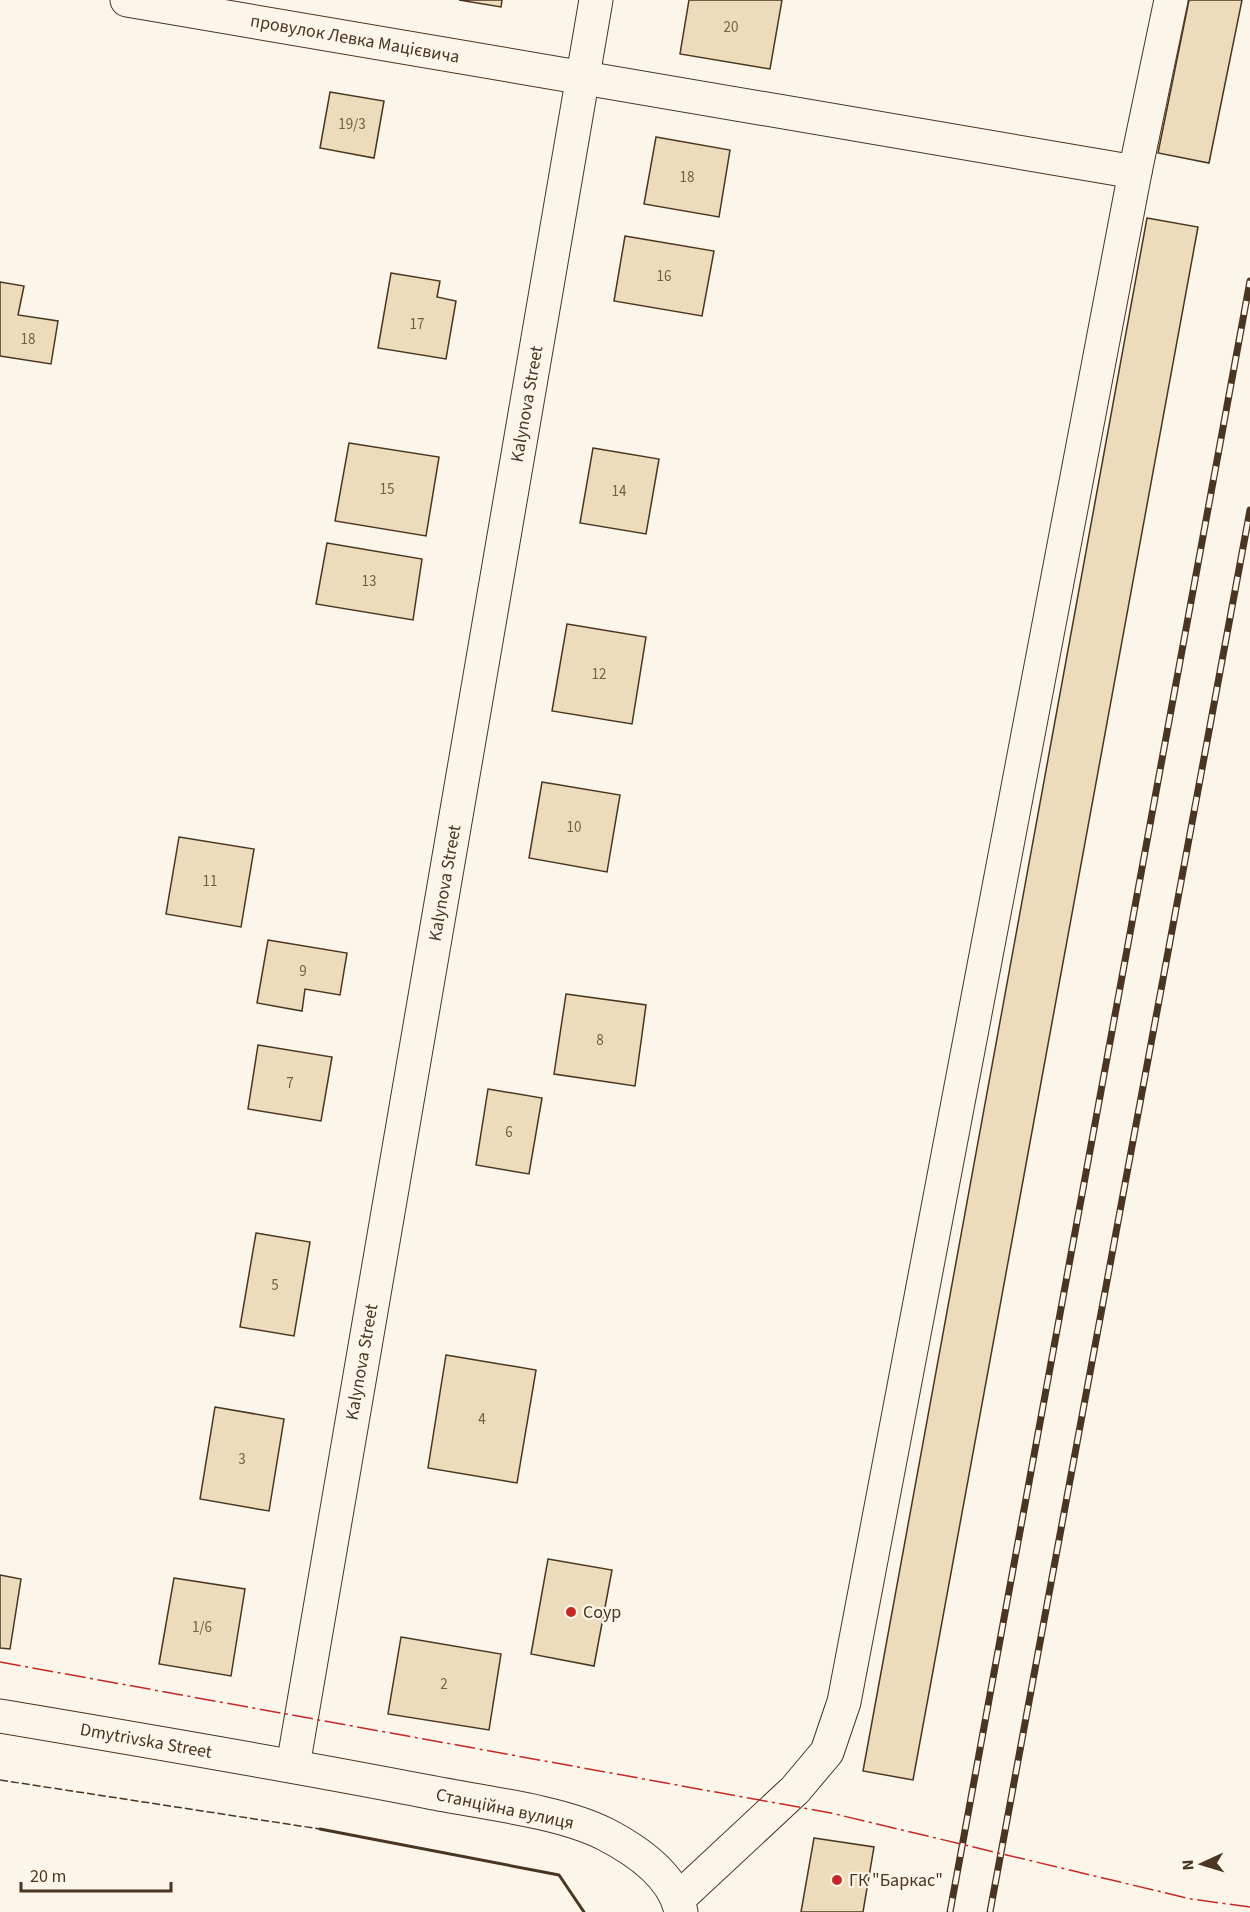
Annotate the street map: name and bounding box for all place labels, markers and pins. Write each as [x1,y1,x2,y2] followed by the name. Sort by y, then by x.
[583,1600,621,1625] place label: Соур
[564,1605,578,1619] marker: Соур
[849,1868,943,1893] place label: ГК "Баркас"
[830,1873,844,1887] marker: ГК "Баркас"

